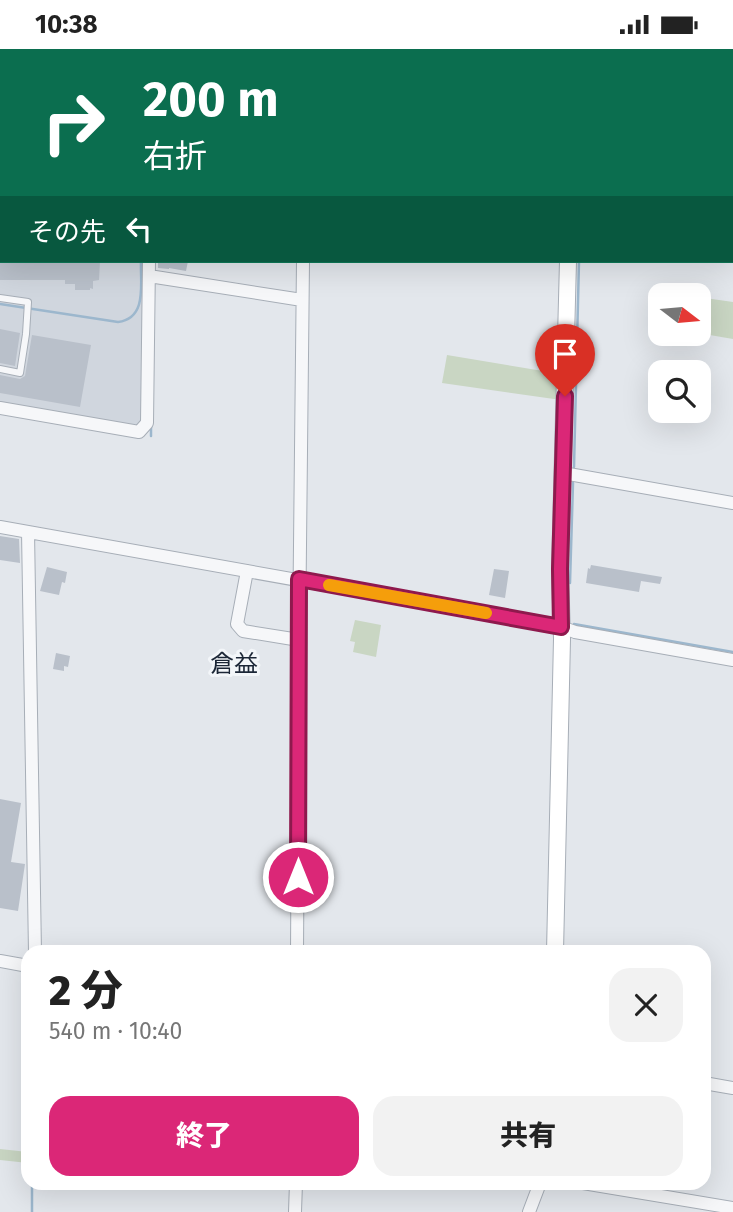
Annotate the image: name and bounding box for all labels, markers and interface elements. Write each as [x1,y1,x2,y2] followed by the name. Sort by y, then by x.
[35,9,98,40] text: 10:38
[143,70,279,129] text: 200 m
[28,77,119,168] icon: right
[143,137,207,175] text: 右折
[120,210,158,248] icon: left
[28,217,106,248] text: その先
[648,283,710,347] north arrow
[648,283,711,423] map controls
[535,324,595,396] pin
[546,335,584,373] icon: arrive
[648,360,711,423] button: search
[210,650,258,678] district label: 倉益
[261,840,335,914] position arrow
[49,966,123,1016] text: 2 分
[609,968,683,1042] button: close
[49,1017,182,1045] text: 540 m · 10:40
[49,1096,359,1176] button: 終了
[373,1096,683,1176] button: 共有

